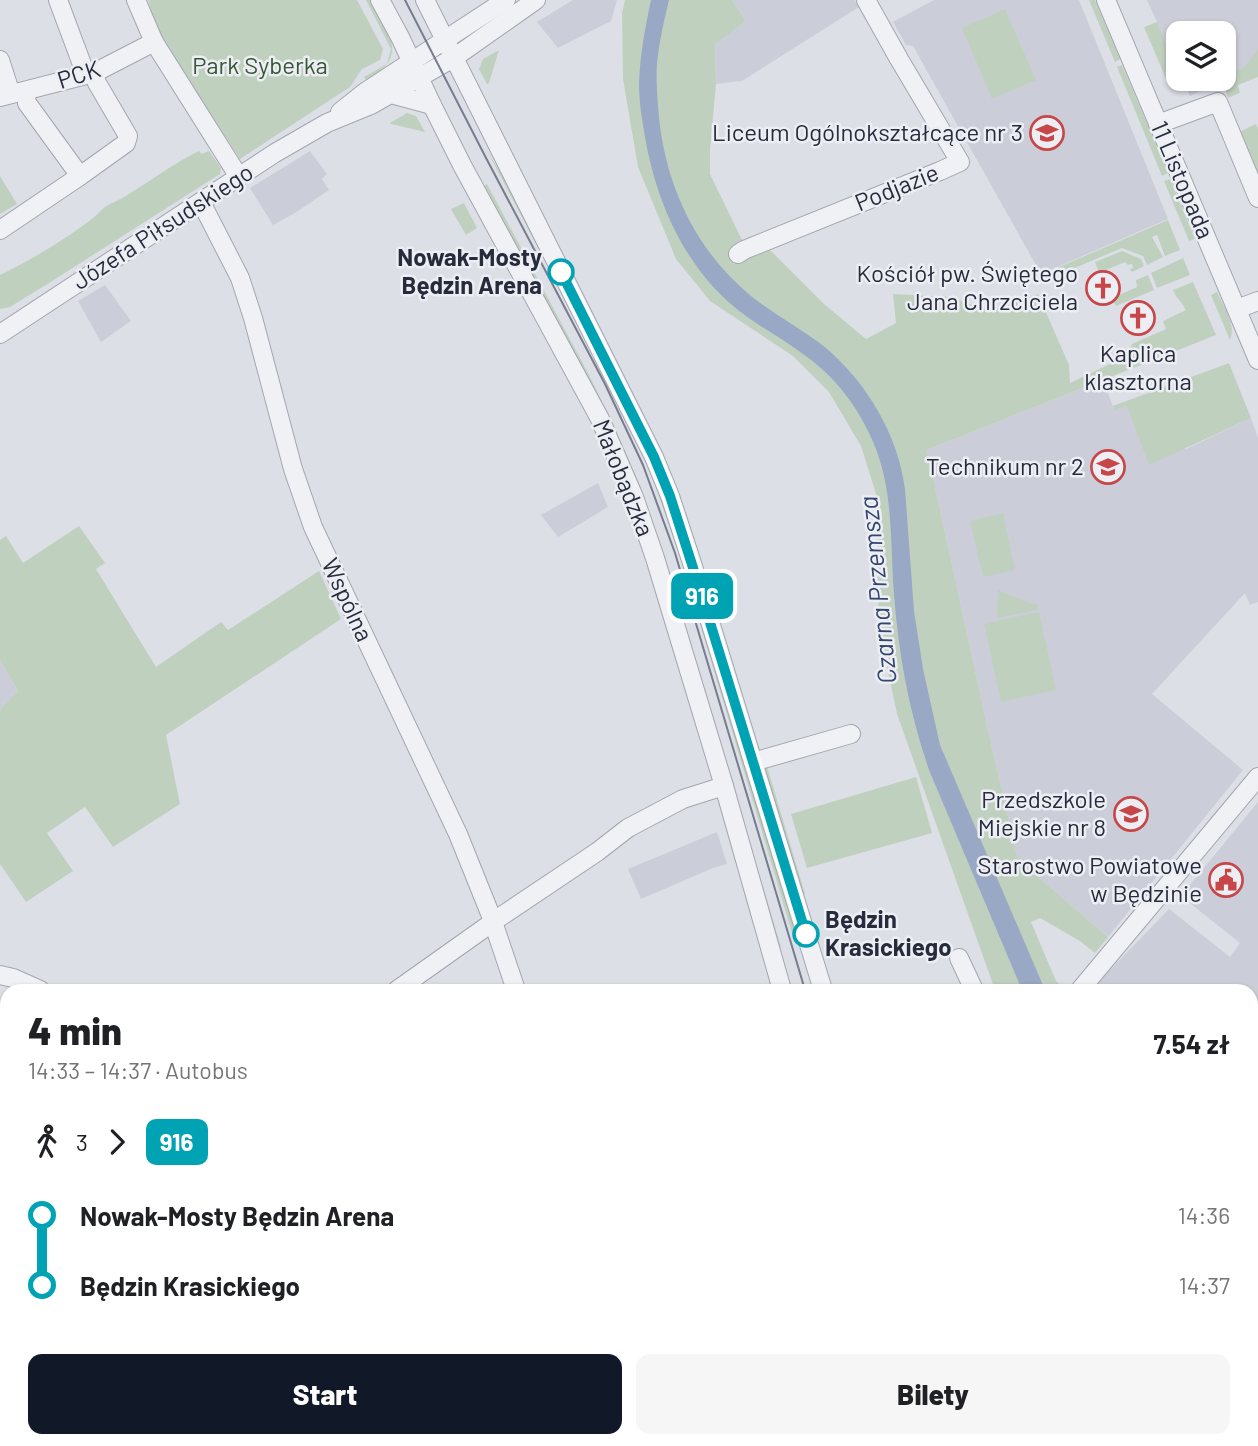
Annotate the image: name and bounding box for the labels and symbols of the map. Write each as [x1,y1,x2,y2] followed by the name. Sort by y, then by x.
[192,50,328,79] park label: Park Syberka
[53,53,104,94] street label: PCK
[1028,114,1066,152] school or university icon: Liceum Ogólnokształcące nr 3
[1146,116,1221,243] street label: 11 Listopada
[712,117,1023,146] place label: Liceum Ogólnokształcące nr 3
[66,156,258,295] street label: Józefa Piłsudskiego
[850,157,943,216] street label: Podjazie
[397,242,542,299] place label: Nowak-Mosty Będzin Arena
[857,258,1078,315] place label: Kościół pw. Świętego Jana Chrzciciela
[548,259,574,285] marker: Nowak-Mosty Będzin Arena
[1084,269,1122,307] church icon: Kościół pw. Świętego Jana Chrzciciela
[1119,299,1157,337] church icon: Kaplica klasztorna
[1084,338,1192,395] place label: Kaplica klasztorna
[588,415,661,540] street label: Małobądzka
[1089,448,1127,486] school or university icon: Technikum nr 2
[926,451,1084,480] place label: Technikum nr 2
[851,495,902,686] water label: Czarna Przemsza
[316,553,380,646] street label: Wspólna
[662,573,742,619] line badge: 916
[978,784,1106,841] place label: Przedszkole Miejskie nr 8
[1112,795,1150,833] school or university icon: Przedszkole Miejskie nr 8
[978,850,1202,907] place label: Starostwo Powiatowe w Będzinie
[1207,861,1245,899] public building icon: Starostwo Powiatowe w Będzinie
[825,904,952,961] place label: Będzin Krasickiego
[793,921,819,947] marker: Będzin Krasickiego

